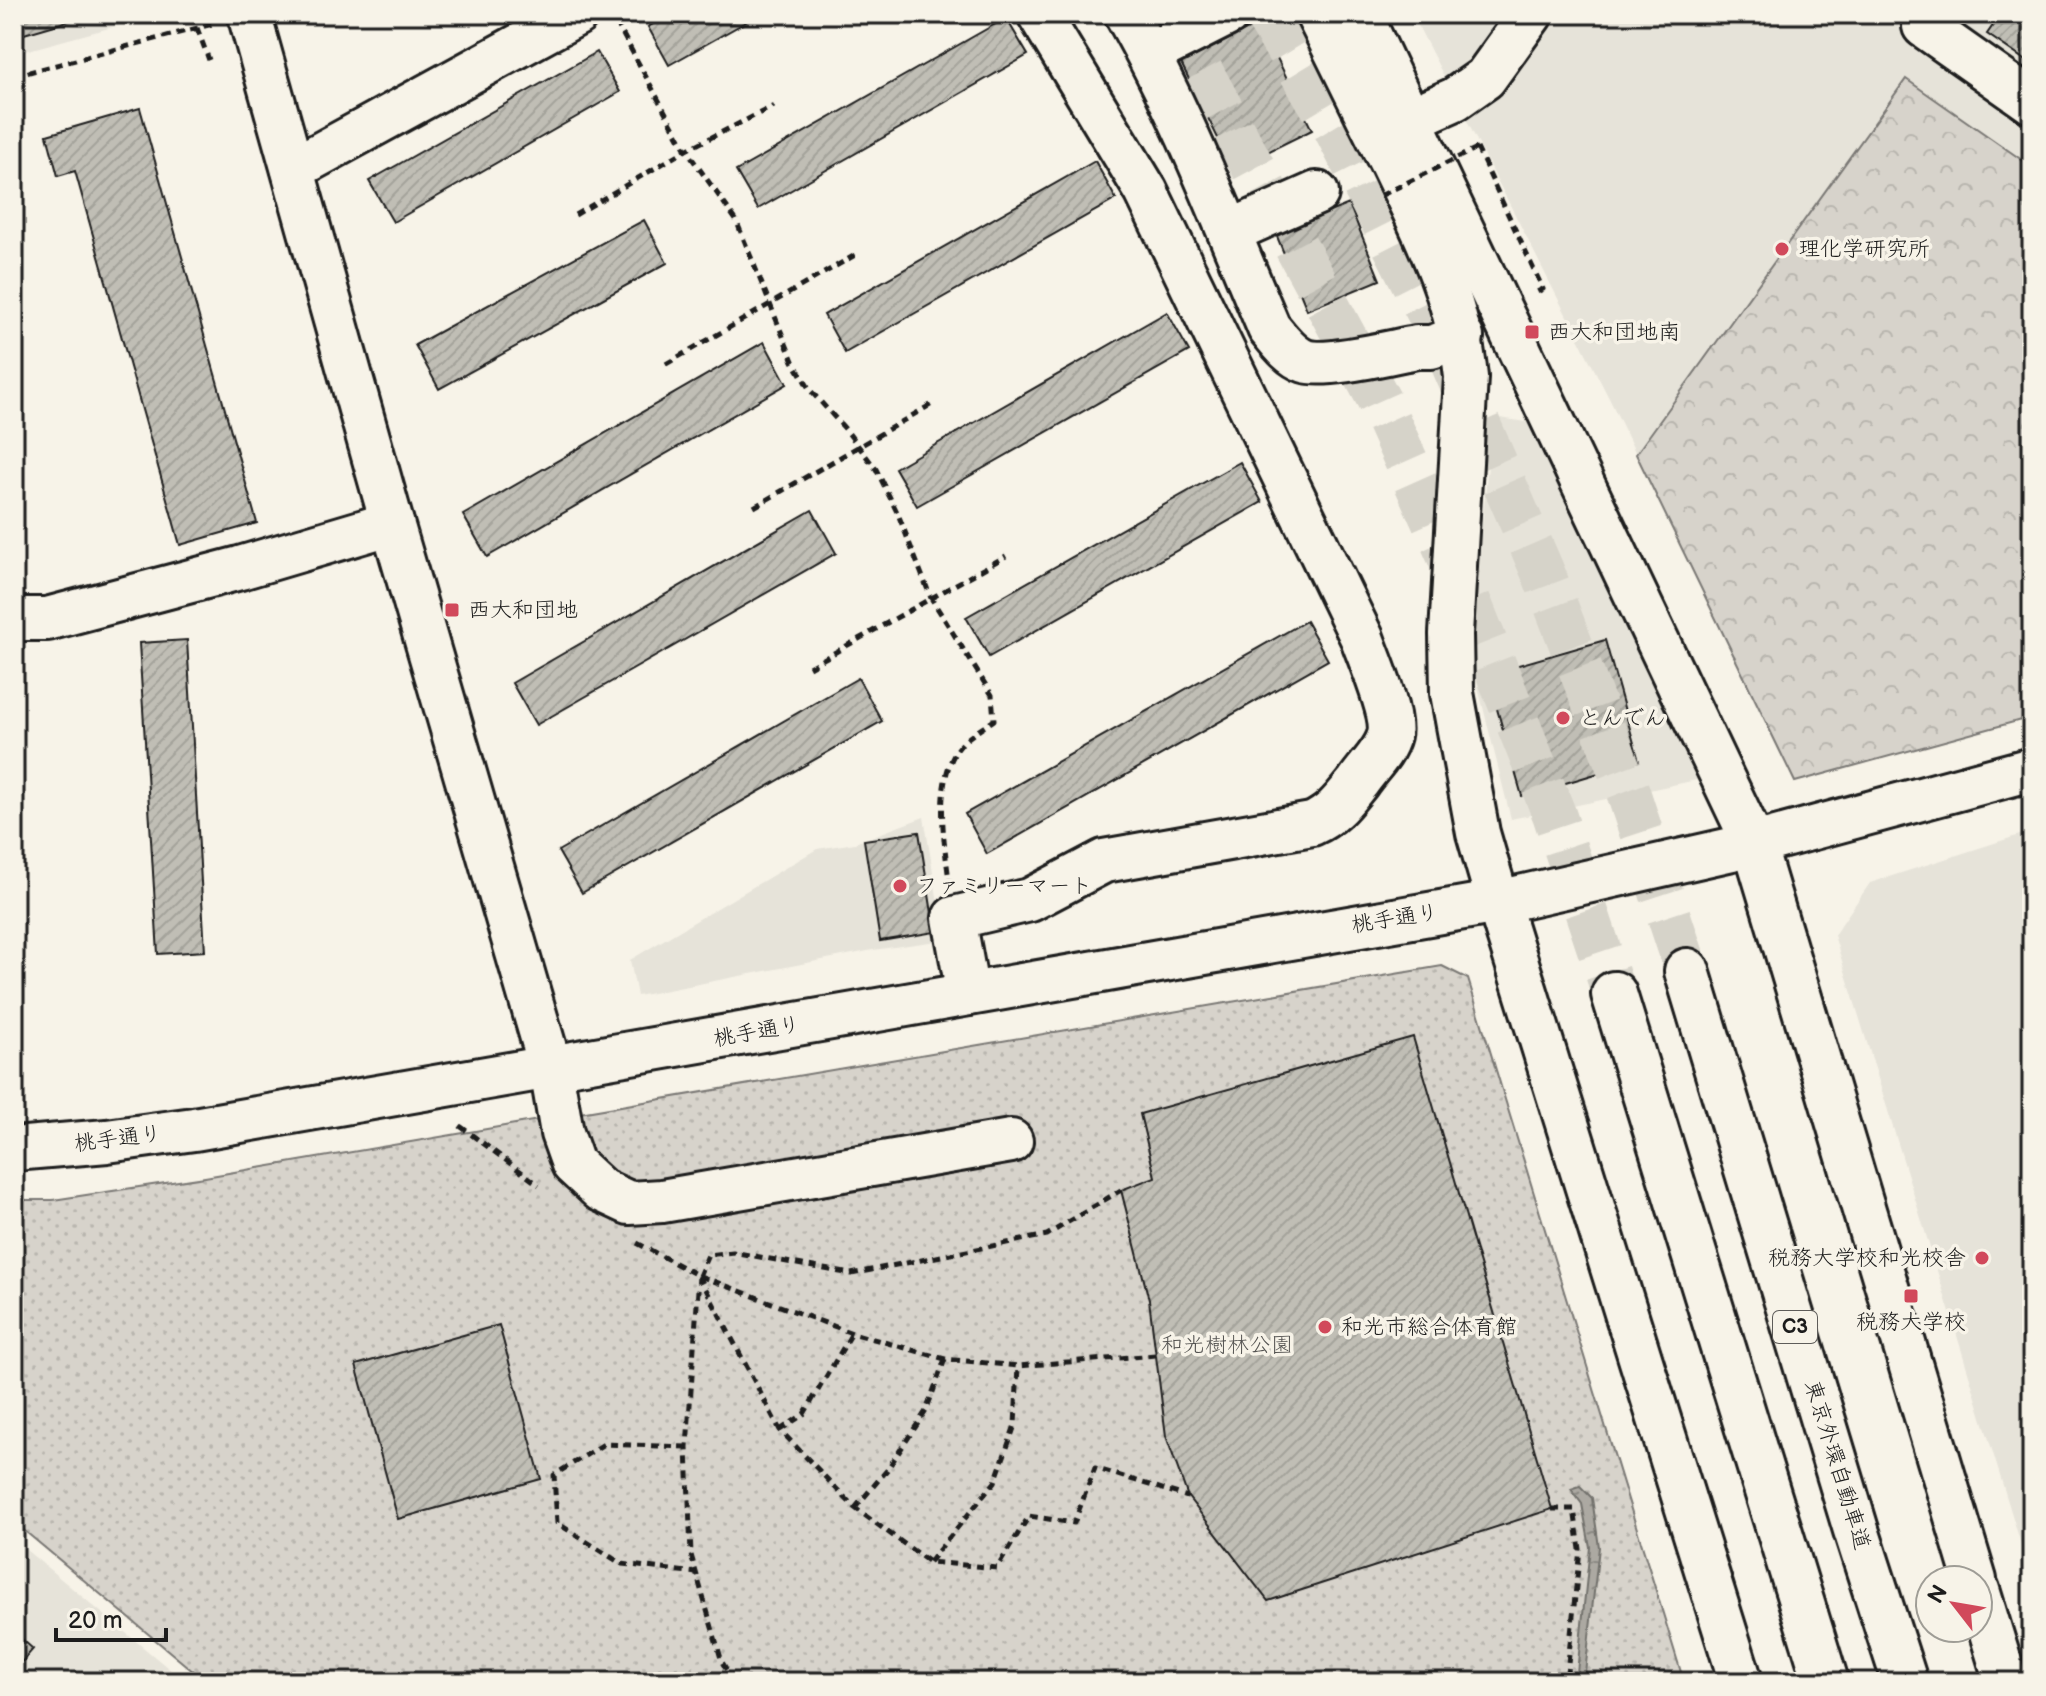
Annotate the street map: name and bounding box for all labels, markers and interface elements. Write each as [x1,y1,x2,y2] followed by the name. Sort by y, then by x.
[1798,236,1930,263] place label: 理化学研究所
[1773,240,1791,258] marker: 理化学研究所
[1548,319,1680,346] place label: 西大和団地南
[1523,323,1541,341] marker: 西大和団地南
[468,597,578,624] place label: 西大和団地
[443,601,461,619] marker: 西大和団地
[1579,705,1666,732] place label: とんでん
[1554,709,1572,727] marker: とんでん
[916,873,1092,900] place label: ファミリーマート
[891,877,909,895] marker: ファミリーマート
[1349,899,1441,939] street label: 桃手通り
[711,1011,803,1053] street label: 桃手通り
[73,1120,163,1158] street label: 桃手通り
[1768,1245,1966,1272] place label: 税務大学校和光校舎
[1973,1249,1991,1267] marker: 税務大学校和光校舎
[1902,1287,1920,1305] marker: 税務大学校
[1856,1309,1966,1336] place label: 税務大学校
[1773,1311,1817,1343] road number: C3
[1341,1314,1517,1341] place label: 和光市総合体育館
[1316,1318,1334,1336] marker: 和光市総合体育館
[1161,1332,1293,1359] park label: 和光樹林公園
[1798,1377,1876,1553] street label: 東京外環自動車道
[1914,1564,1994,1644] north arrow
[1922,1580,1954,1609] text: N
[56,1592,166,1642] scale bar
[68,1606,123,1635] text: 20 m

